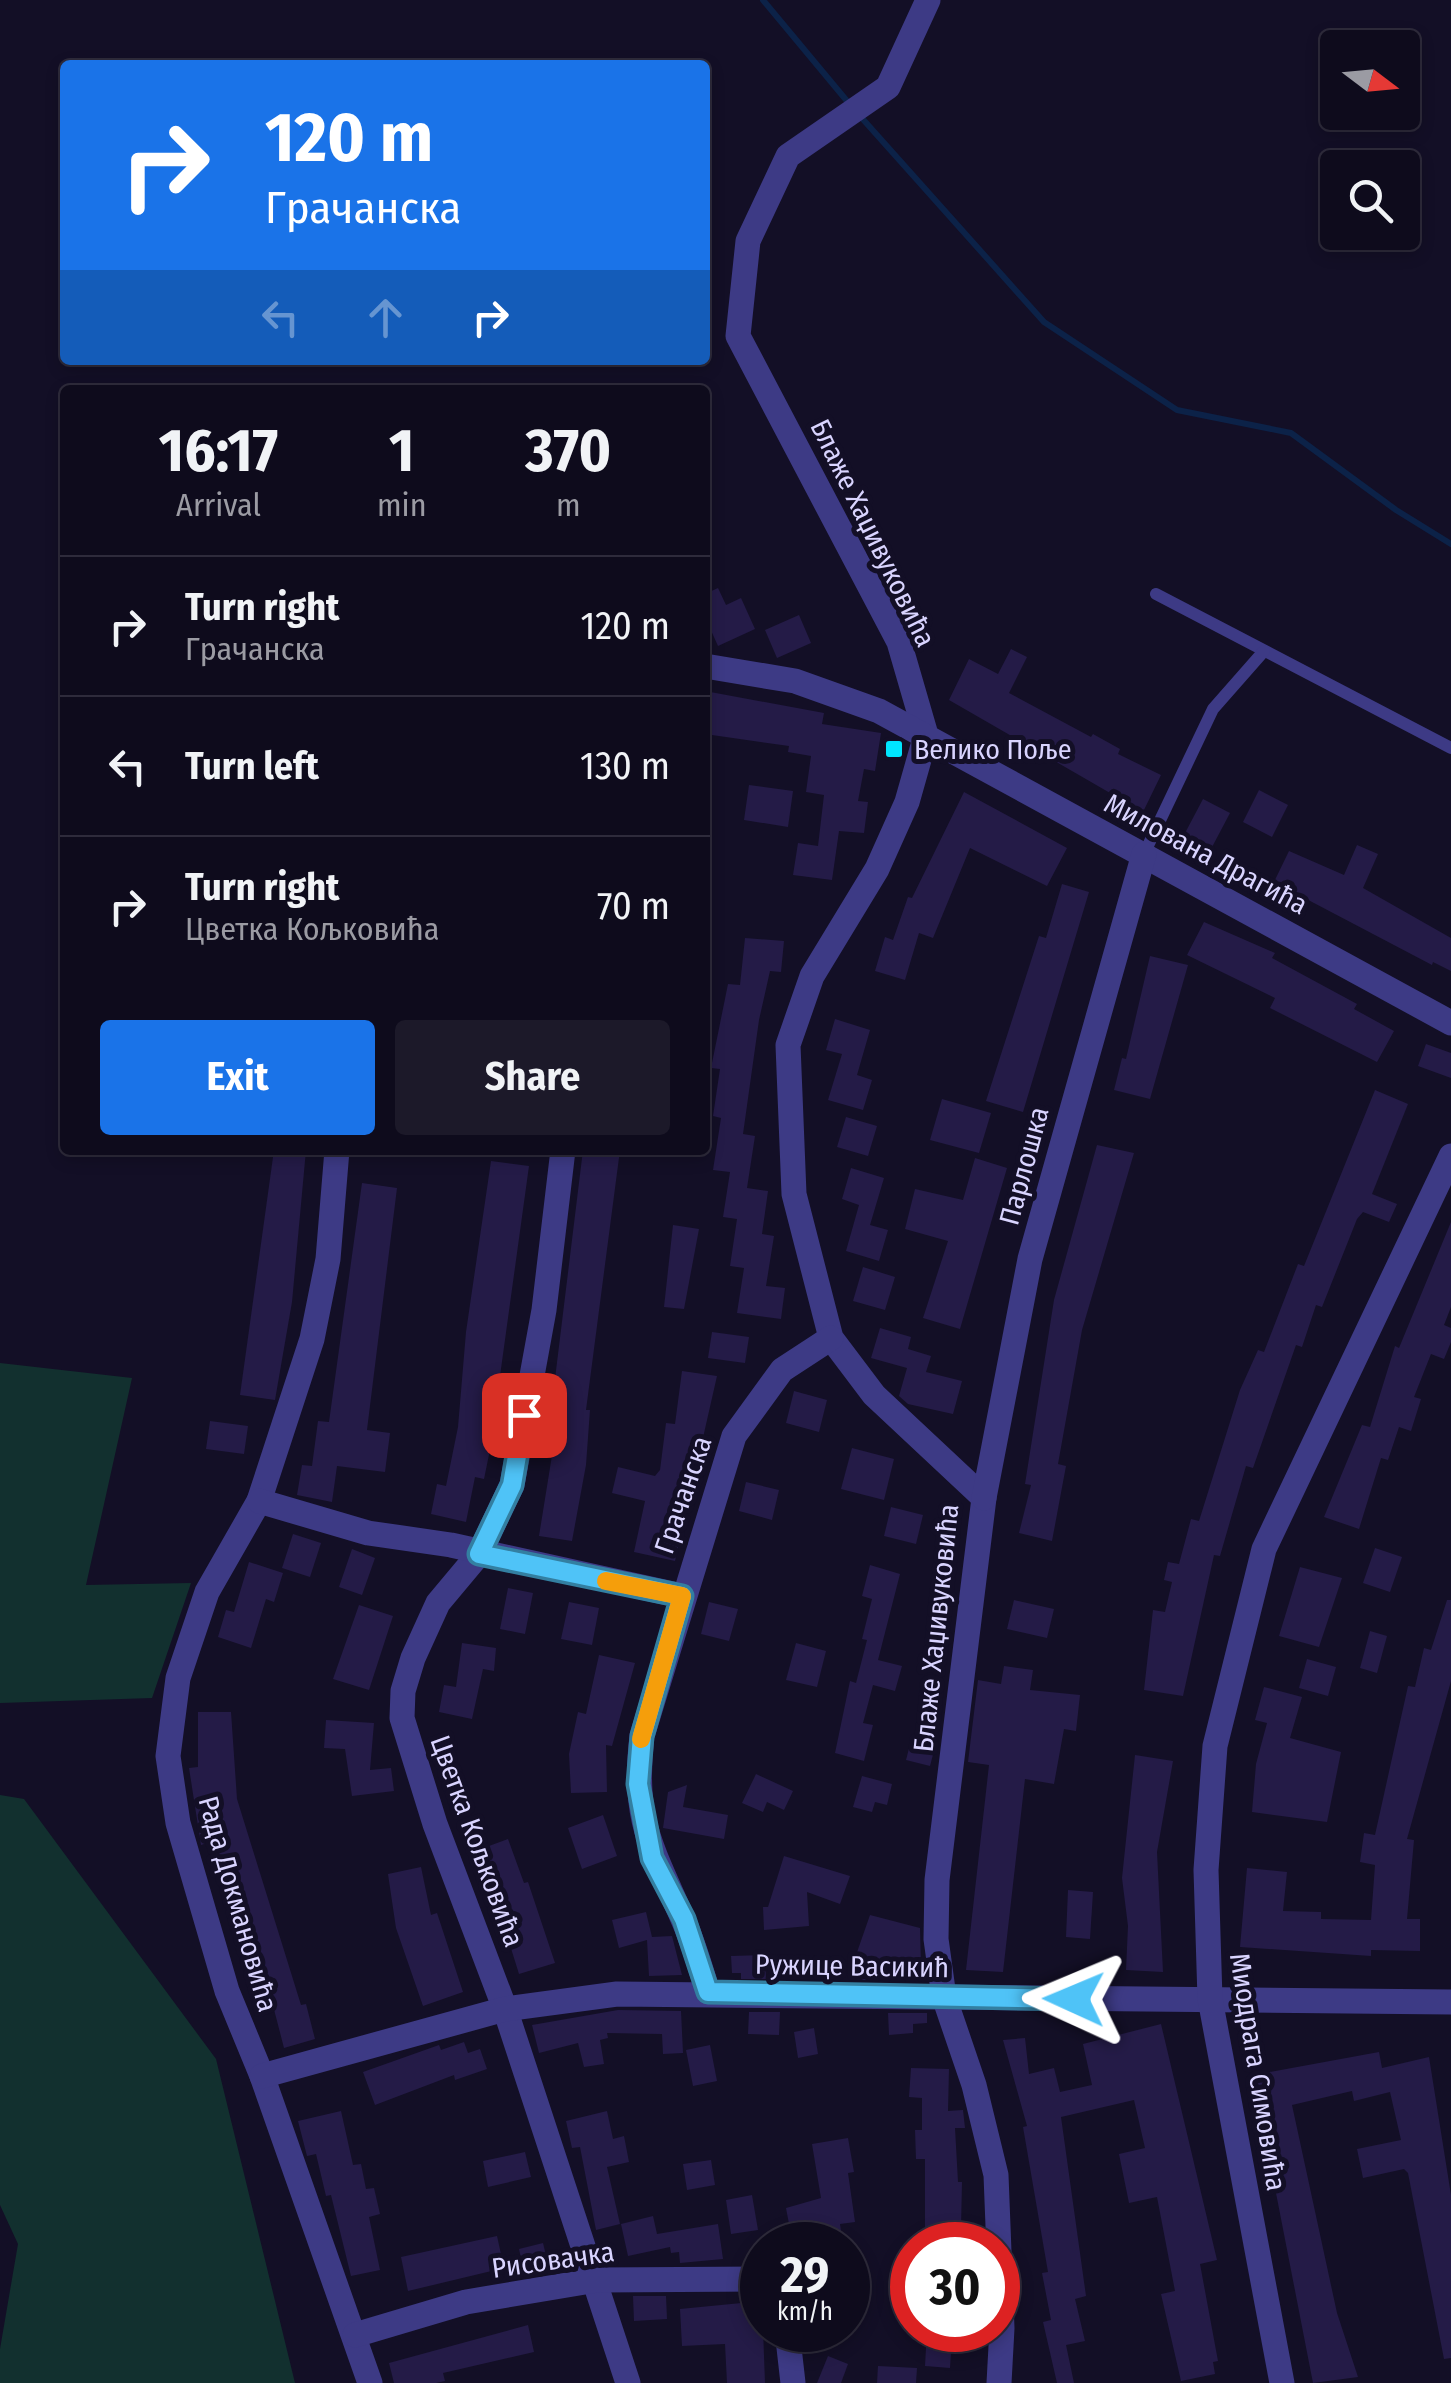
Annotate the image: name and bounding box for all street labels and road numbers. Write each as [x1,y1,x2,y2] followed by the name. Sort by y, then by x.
[804,414,942,652] street label: Блаже Хаџивуковића
[1099,787,1313,921] street label: Милована Драгића
[992,1103,1056,1229] street label: Парлошка
[648,1432,718,1558] street label: Грачанска
[907,1502,965,1754] street label: Блаже Хаџивуковића
[423,1731,531,1951] street label: Цветка Кољковића
[191,1792,285,2016] street label: Рада Докмановића
[755,1948,949,1984] street label: Ружице Васикић
[1223,1951,1293,2193] street label: Миодрага Симовића
[490,2235,616,2285] street label: Рисовачка

